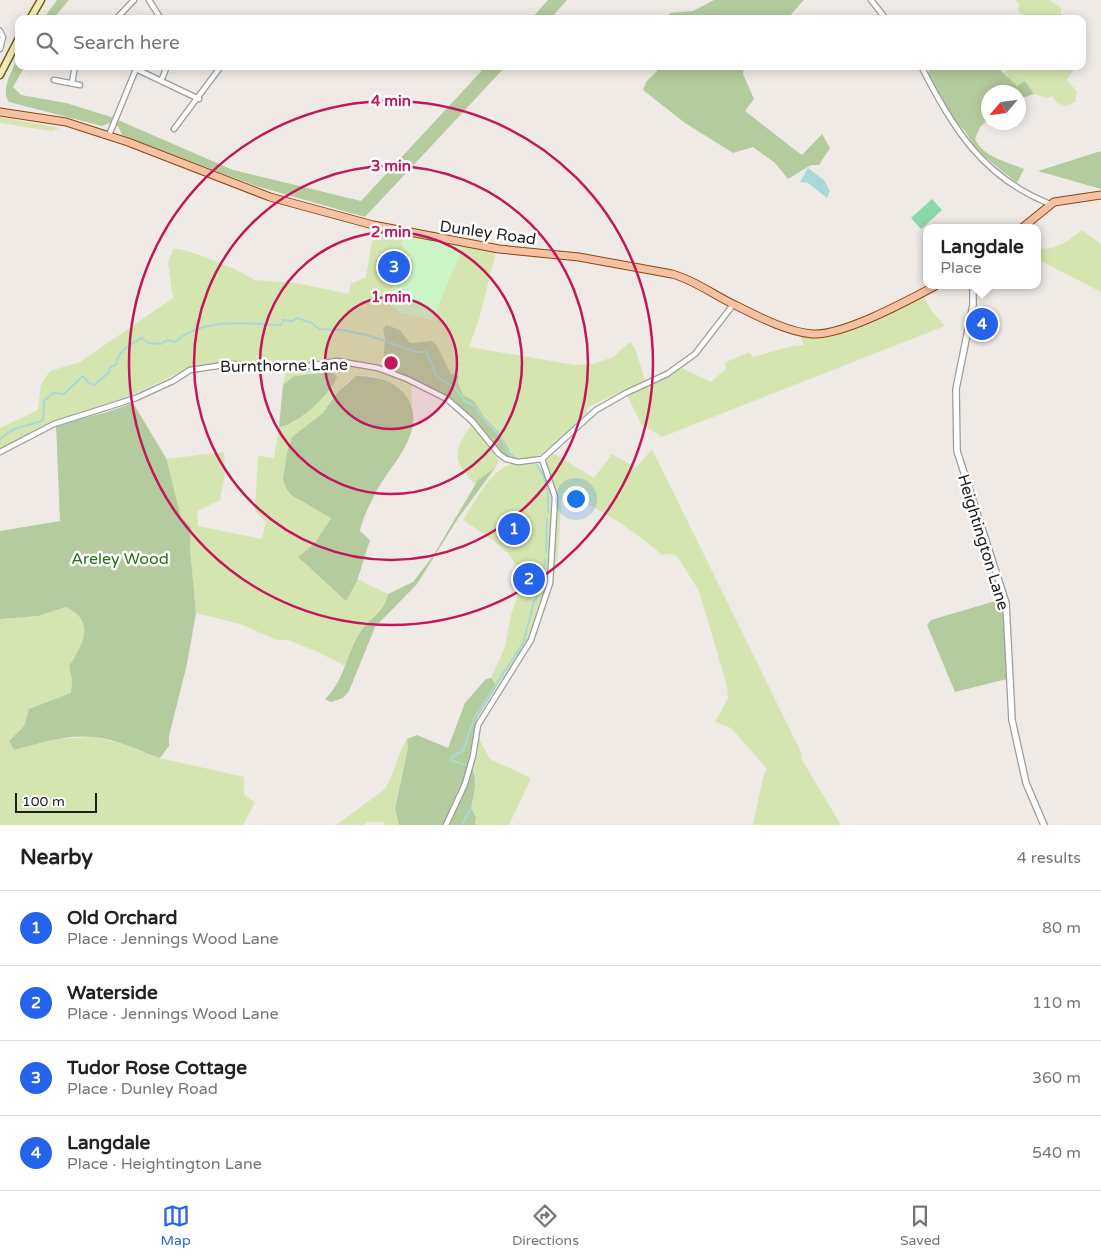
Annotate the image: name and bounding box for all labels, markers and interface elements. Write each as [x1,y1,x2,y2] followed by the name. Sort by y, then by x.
[15,15,1086,70] search box
[33,29,61,57] icon: search
[73,32,180,54] text: Search here
[981,85,1026,130] north arrow
[371,92,411,110] text: 4 min
[371,157,411,175] text: 3 min
[438,216,537,250] street label: Dunley Road
[371,223,411,241] text: 2 min
[923,224,1041,289] popup
[940,236,1024,258] text: Langdale
[378,248,410,286] pin: 3
[940,258,981,278] text: Place
[371,288,411,306] text: 1 min
[966,305,998,343] pin: 4
[382,354,400,372] centre of rings
[220,355,348,377] street label: Burnthorne Lane
[953,472,1013,613] street label: Heightington Lane
[563,486,589,512] your location
[498,510,530,548] pin: 1
[71,549,169,569] park label: Areley Wood
[513,560,545,598] pin: 2
[15,790,98,813] scale bar
[22,793,65,810] text: 100 m
[20,845,93,870] text: Nearby
[1017,848,1081,868] text: 4 results
[67,907,178,929] text: Old Orchard
[31,918,41,938] text: 1
[1042,918,1081,938] text: 80 m
[67,929,278,949] text: Place · Jennings Wood Lane
[67,982,158,1004] text: Waterside
[31,993,41,1013] text: 2
[1032,993,1081,1013] text: 110 m
[67,1004,278,1024] text: Place · Jennings Wood Lane
[67,1057,247,1079] text: Tudor Rose Cottage
[31,1068,41,1088] text: 3
[1032,1068,1081,1088] text: 360 m
[67,1079,218,1099] text: Place · Dunley Road
[67,1132,150,1154] text: Langdale
[31,1143,41,1163] text: 4
[1032,1143,1081,1163] text: 540 m
[67,1154,262,1174] text: Place · Heightington Lane
[161,1202,191,1249] tab: Map
[512,1202,579,1249] tab: Directions
[900,1202,940,1249] tab: Saved

